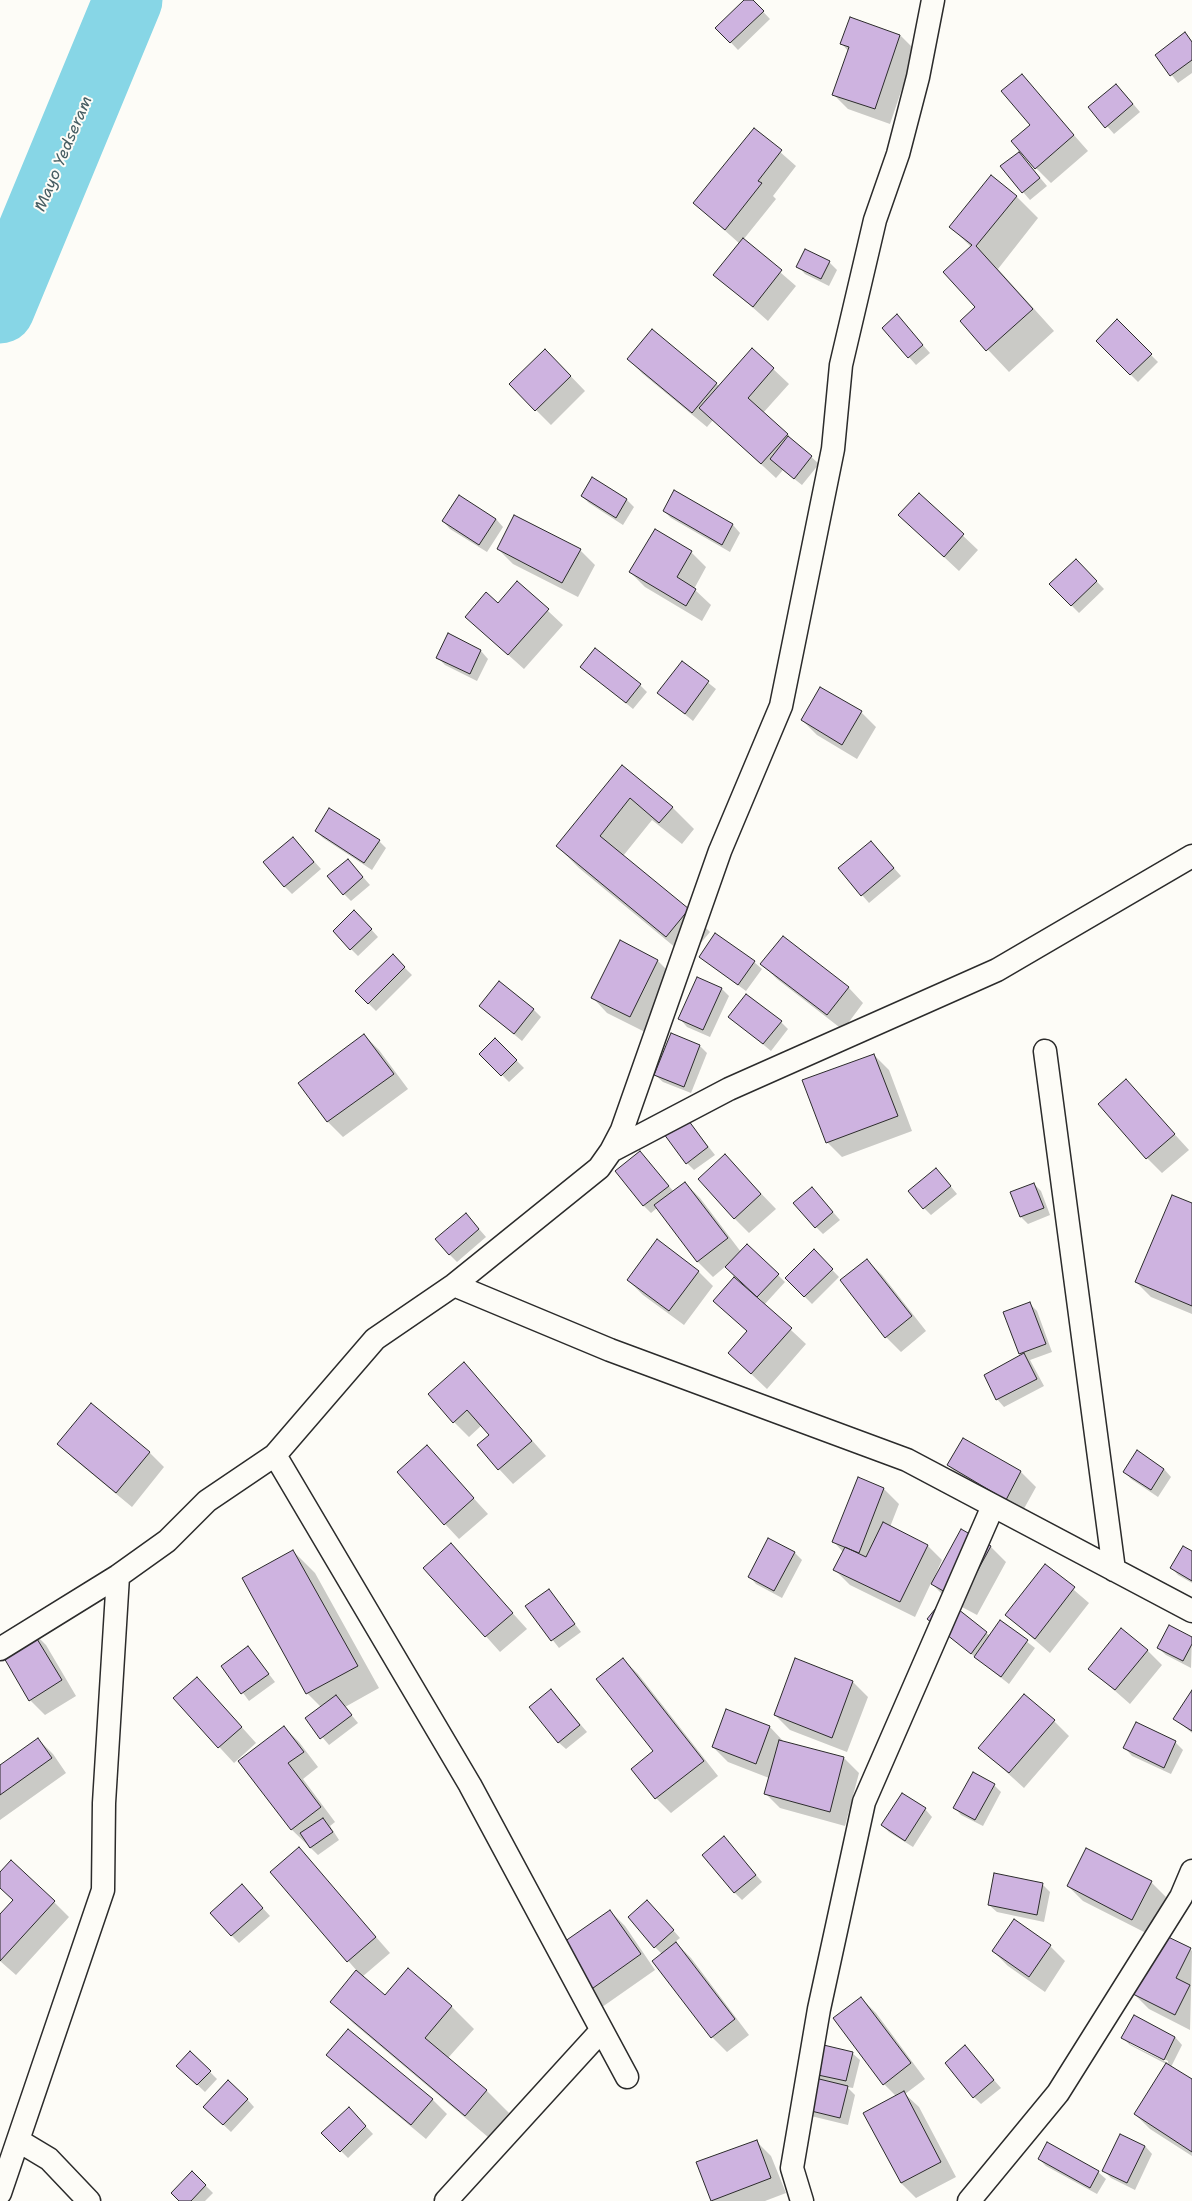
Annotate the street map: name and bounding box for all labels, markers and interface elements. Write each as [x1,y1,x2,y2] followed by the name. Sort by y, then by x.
[31,93,97,215] water label: Mayo Yedseram

